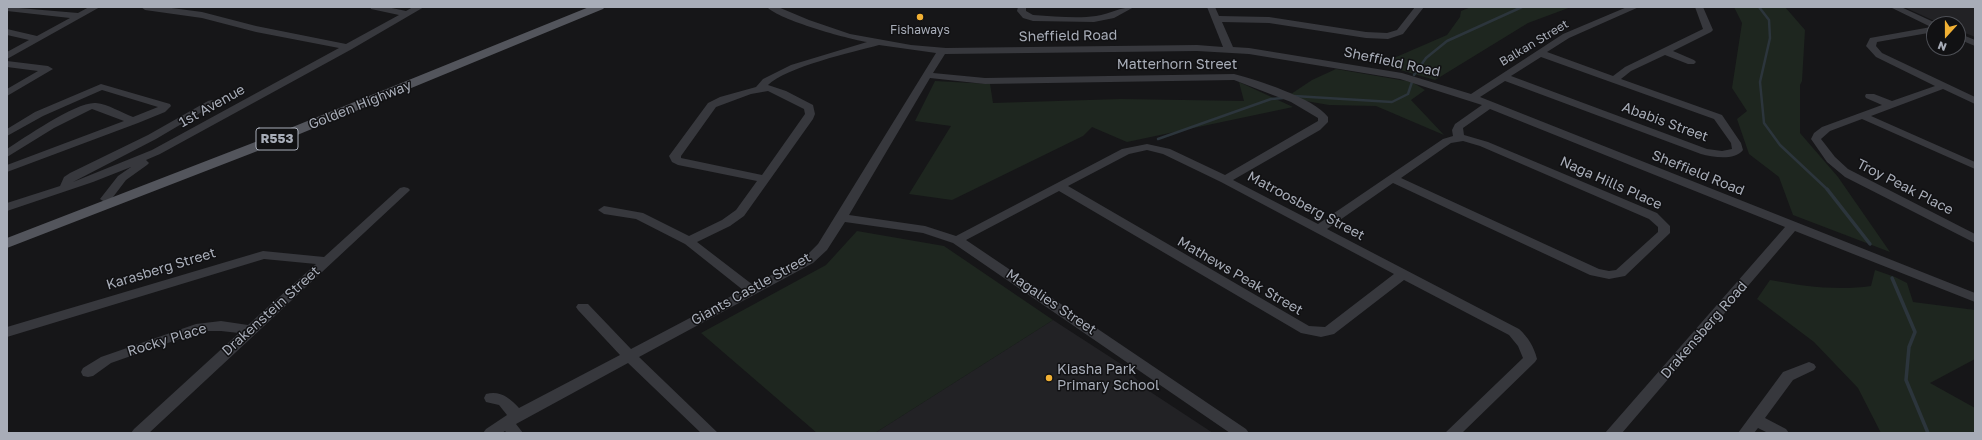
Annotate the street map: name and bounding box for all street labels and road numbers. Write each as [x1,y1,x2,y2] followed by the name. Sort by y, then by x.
[1497,17,1571,69] street label: Balkan Street
[1019,27,1117,45] street label: Sheffield Road
[1342,44,1442,80] street label: Sheffield Road
[1117,57,1237,73] street label: Matterhorn Street
[306,77,414,133] street label: Golden Highway
[176,81,248,131] street label: 1st Avenue
[1620,99,1710,145] street label: Ababis Street
[256,128,298,150] road number: R553
[1649,147,1747,199] street label: Sheffield Road
[1557,153,1665,213] street label: Naga Hills Place
[1854,155,1956,219] street label: Troy Peak Place
[1244,168,1368,244] street label: Matroosberg Street
[1174,233,1306,319] street label: Mathews Peak Street
[104,244,218,294] street label: Karasberg Street
[688,249,814,329] street label: Giants Castle Street
[219,263,323,359] street label: Drakenstein Street
[1003,266,1099,338] street label: Magalies Street
[1657,278,1751,382] street label: Drakensberg Road
[125,320,209,360] street label: Rocky Place

